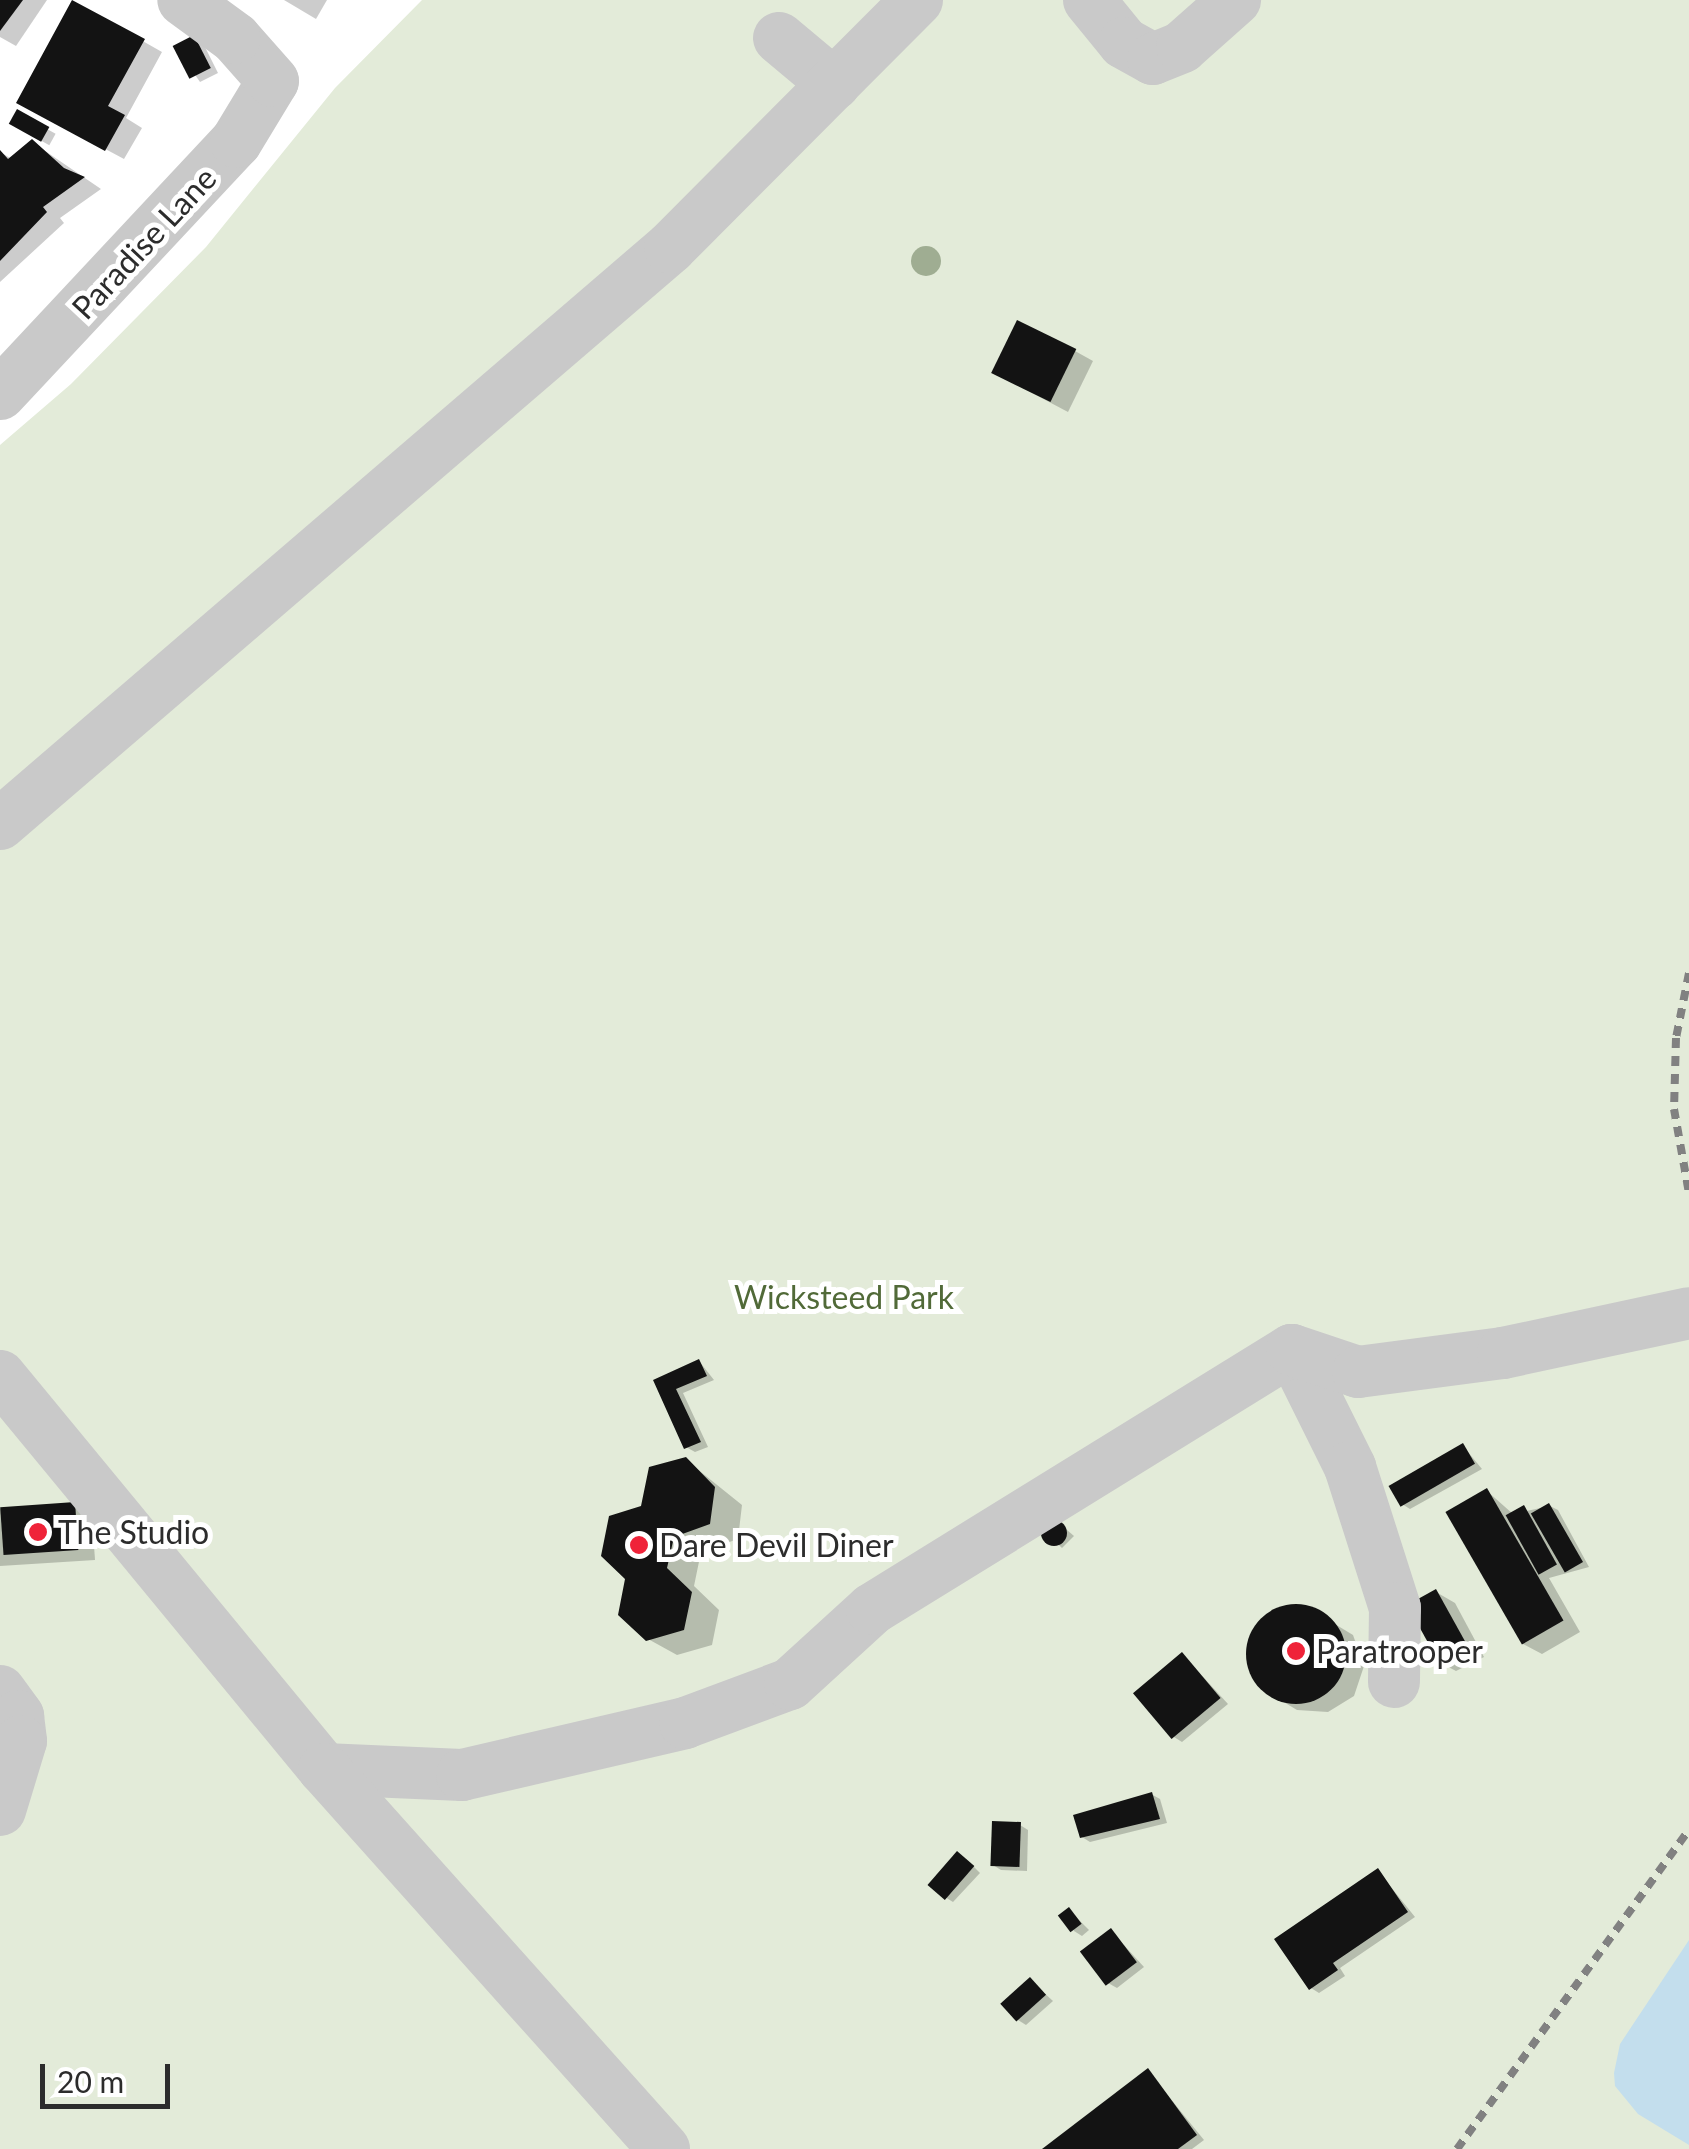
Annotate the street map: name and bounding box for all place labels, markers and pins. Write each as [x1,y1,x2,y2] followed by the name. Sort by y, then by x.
[58,1513,209,1551] place label: The Studio
[27,1521,49,1543] marker: The Studio
[659,1526,894,1564] place label: Dare Devil Diner
[628,1534,650,1556] marker: Dare Devil Diner
[1316,1632,1483,1670] place label: Paratrooper
[1285,1640,1307,1662] marker: Paratrooper

